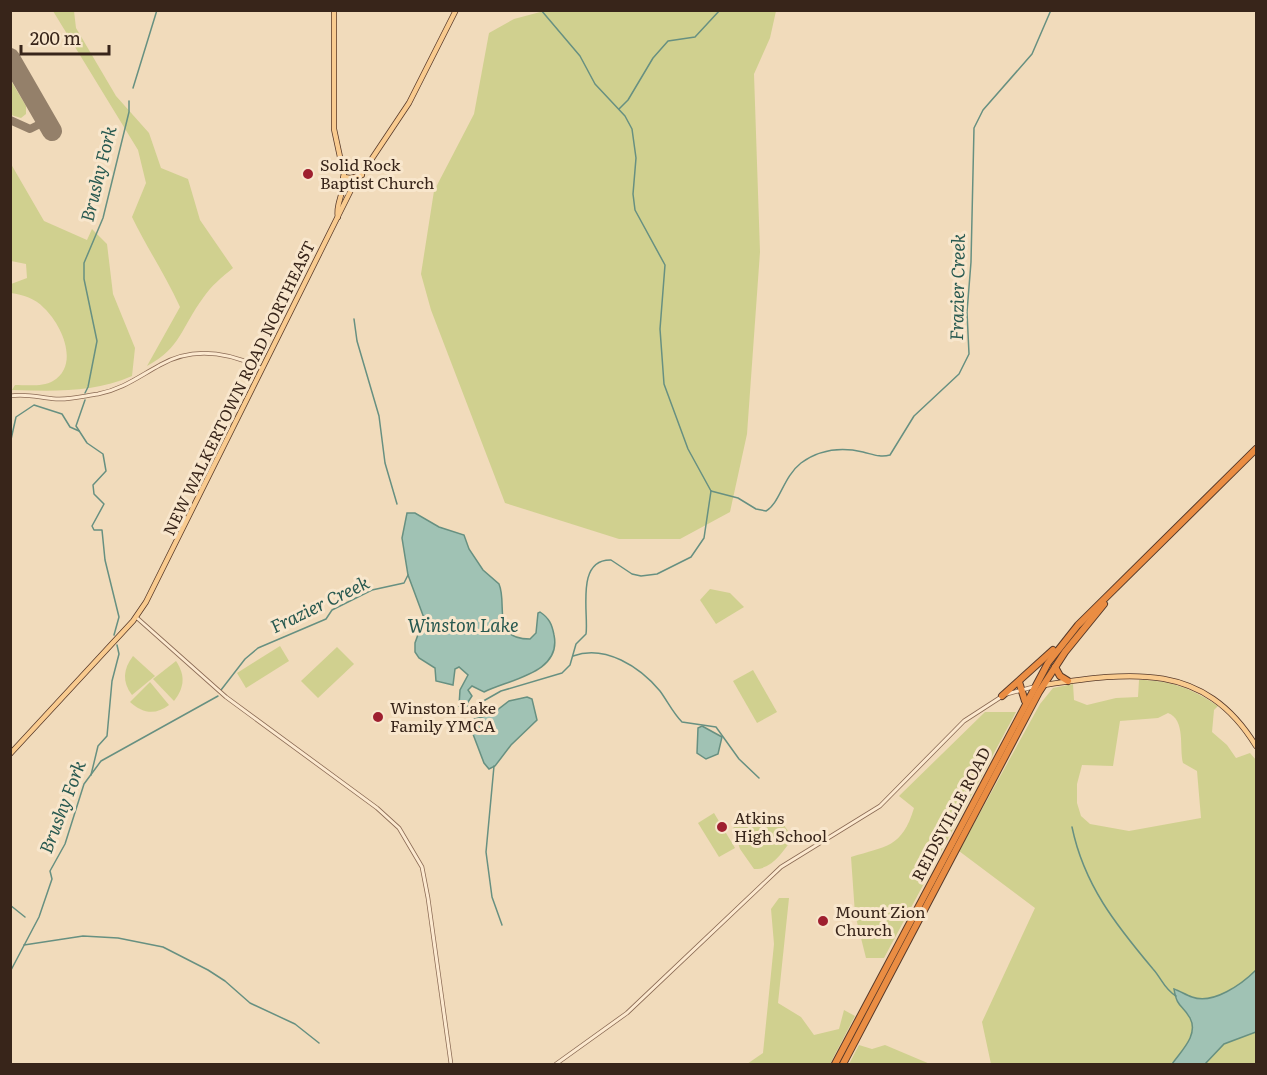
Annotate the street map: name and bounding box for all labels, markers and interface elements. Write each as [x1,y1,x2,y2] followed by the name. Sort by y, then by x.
[21,18,110,56] scale bar
[30,24,81,51] text: 200 m
[73,123,123,224] water label: Brushy Fork
[320,152,435,194] place label: Solid Rock Baptist Church
[301,167,315,181] marker: Solid Rock Baptist Church
[942,233,971,341] water label: Frazier Creek
[156,236,320,539] street label: NEW WALKERTOWN ROAD NORTHEAST
[265,568,374,639] water label: Frazier Creek
[408,611,518,638] water label: Winston Lake
[390,695,496,737] place label: Winston Lake Family YMCA
[371,710,385,724] marker: Winston Lake Family YMCA
[905,742,996,885] street label: REIDSVILLE ROAD
[31,756,92,857] water label: Brushy Fork
[734,805,827,847] place label: Atkins High School
[715,820,729,834] marker: Atkins High School
[835,899,926,941] place label: Mount Zion Church
[816,914,830,928] marker: Mount Zion Church

